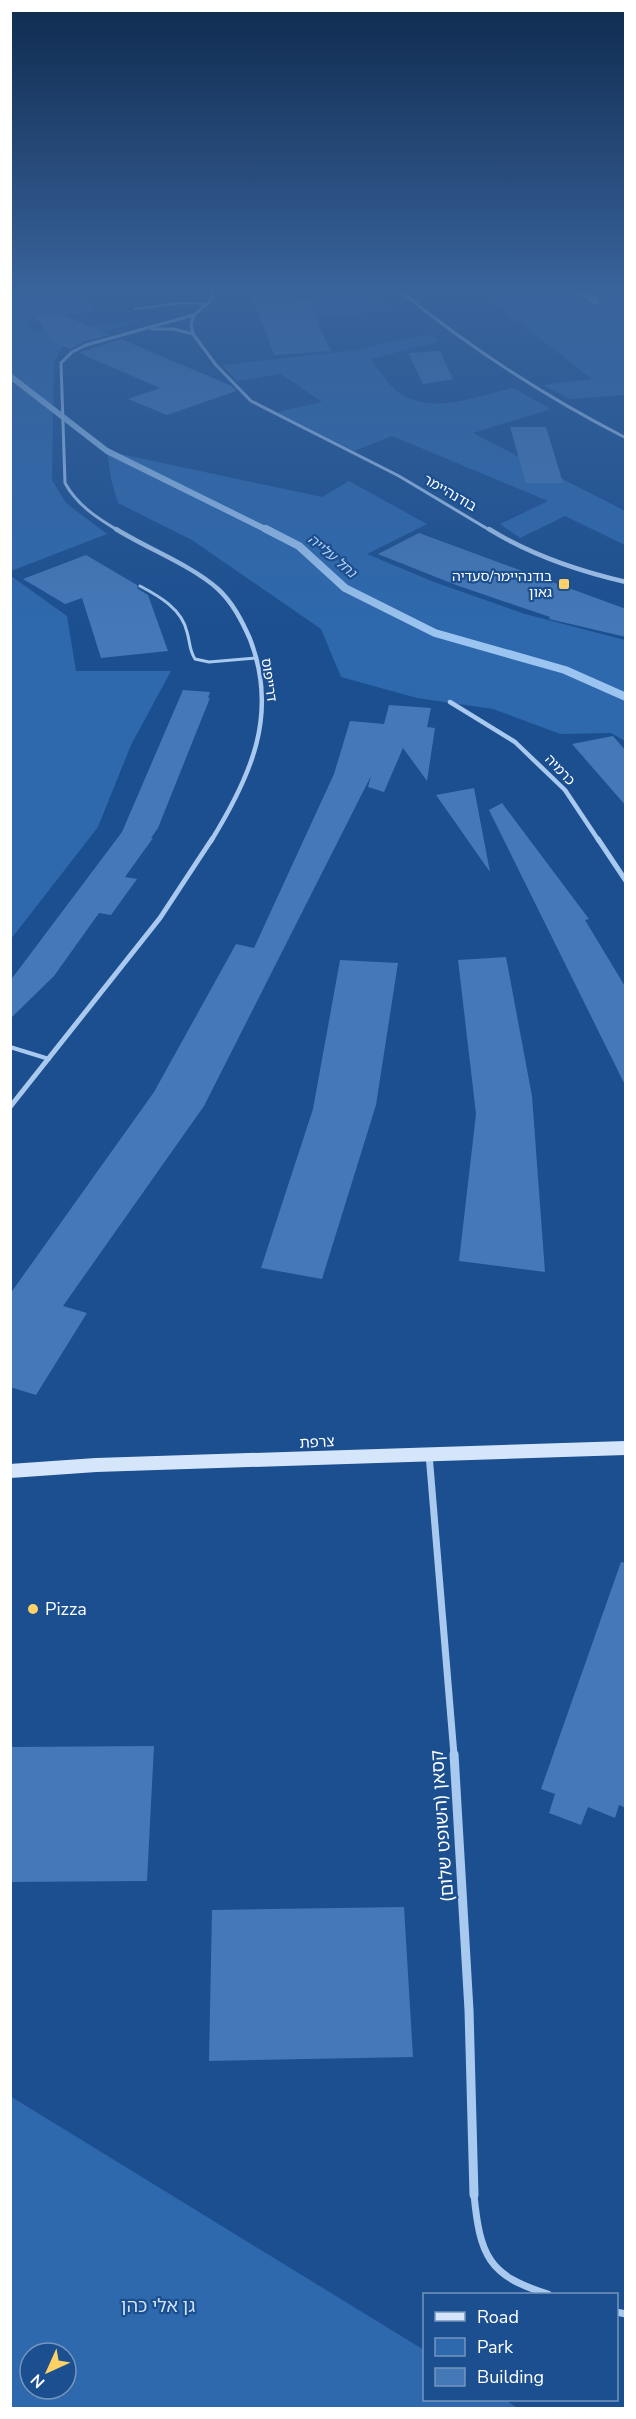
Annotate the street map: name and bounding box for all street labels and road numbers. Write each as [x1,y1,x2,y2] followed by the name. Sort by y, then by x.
[420,470,480,516] street label: בודנהיימר
[257,657,282,703] street label: דרייפוס
[541,750,579,790] street label: כרמיה
[299,1431,335,1453] street label: צרפת
[425,1749,459,1903] street label: קסאן (השופט שלום)

